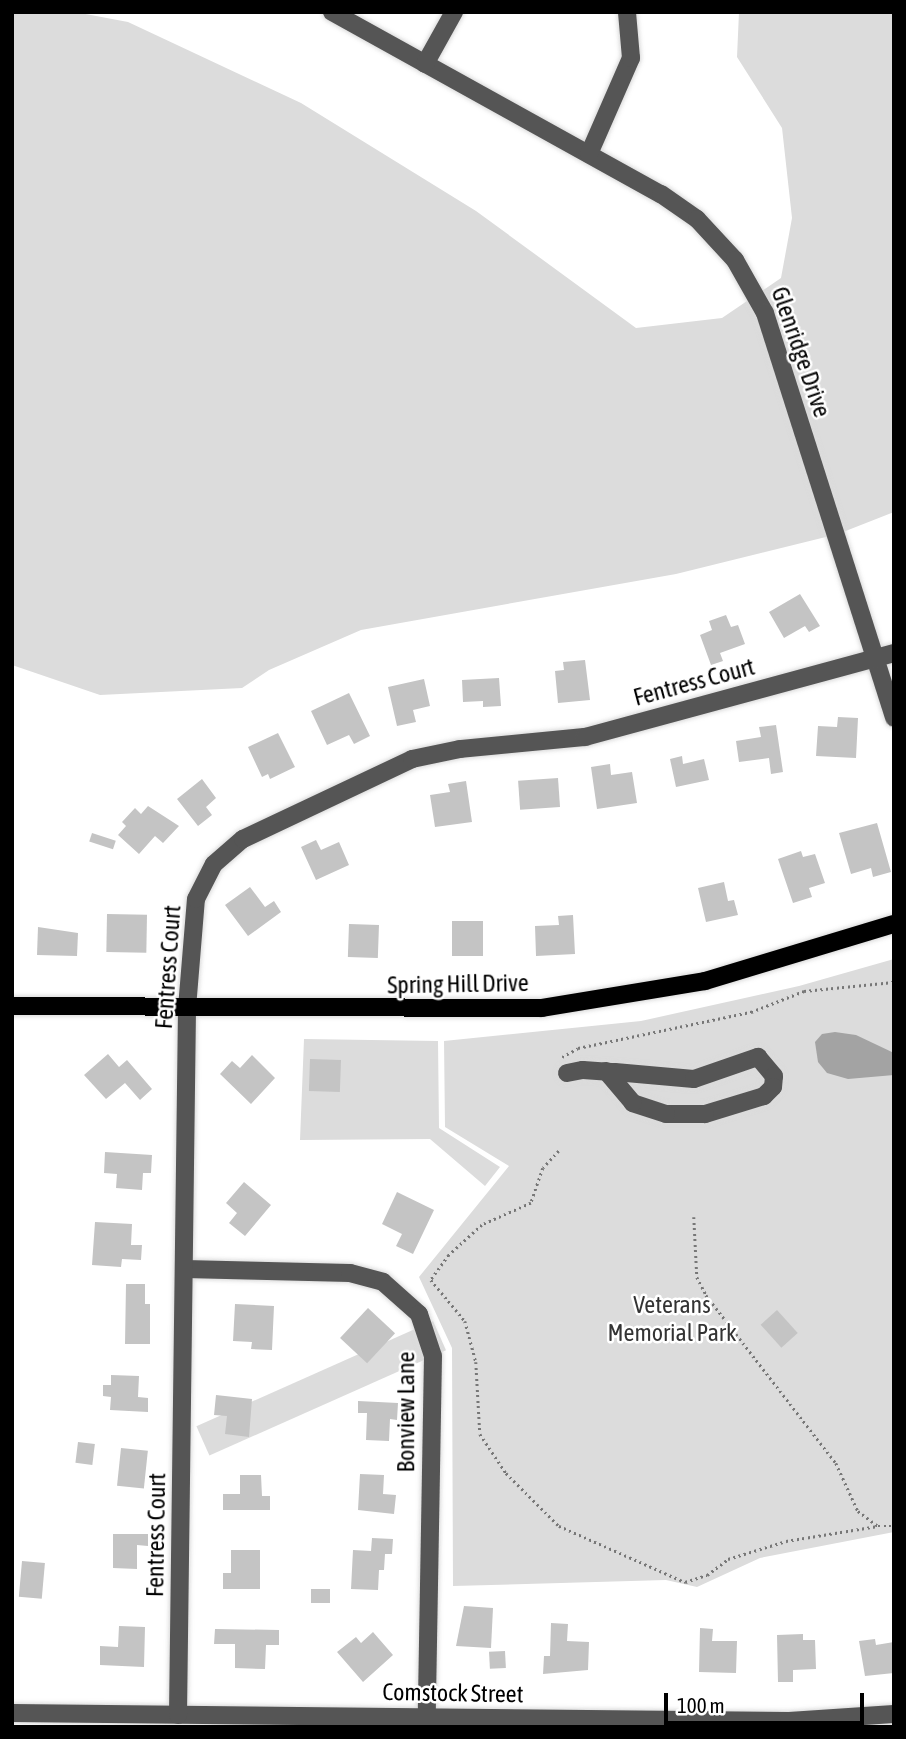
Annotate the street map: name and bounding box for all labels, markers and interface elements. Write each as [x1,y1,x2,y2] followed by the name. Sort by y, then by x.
[765,283,837,421] street label: Glenridge Drive
[630,652,758,712] street label: Fentress Court
[149,904,187,1030] street label: Fentress Court
[387,968,529,1000] street label: Spring Hill Drive
[607,1291,737,1347] park label: Veterans Memorial Park
[392,1352,420,1472] street label: Bonview Lane
[141,1473,171,1597] street label: Fentress Court
[382,1677,524,1709] street label: Comstock Street
[668,1680,867,1724] scale bar
[677,1693,725,1717] text: 100 m

